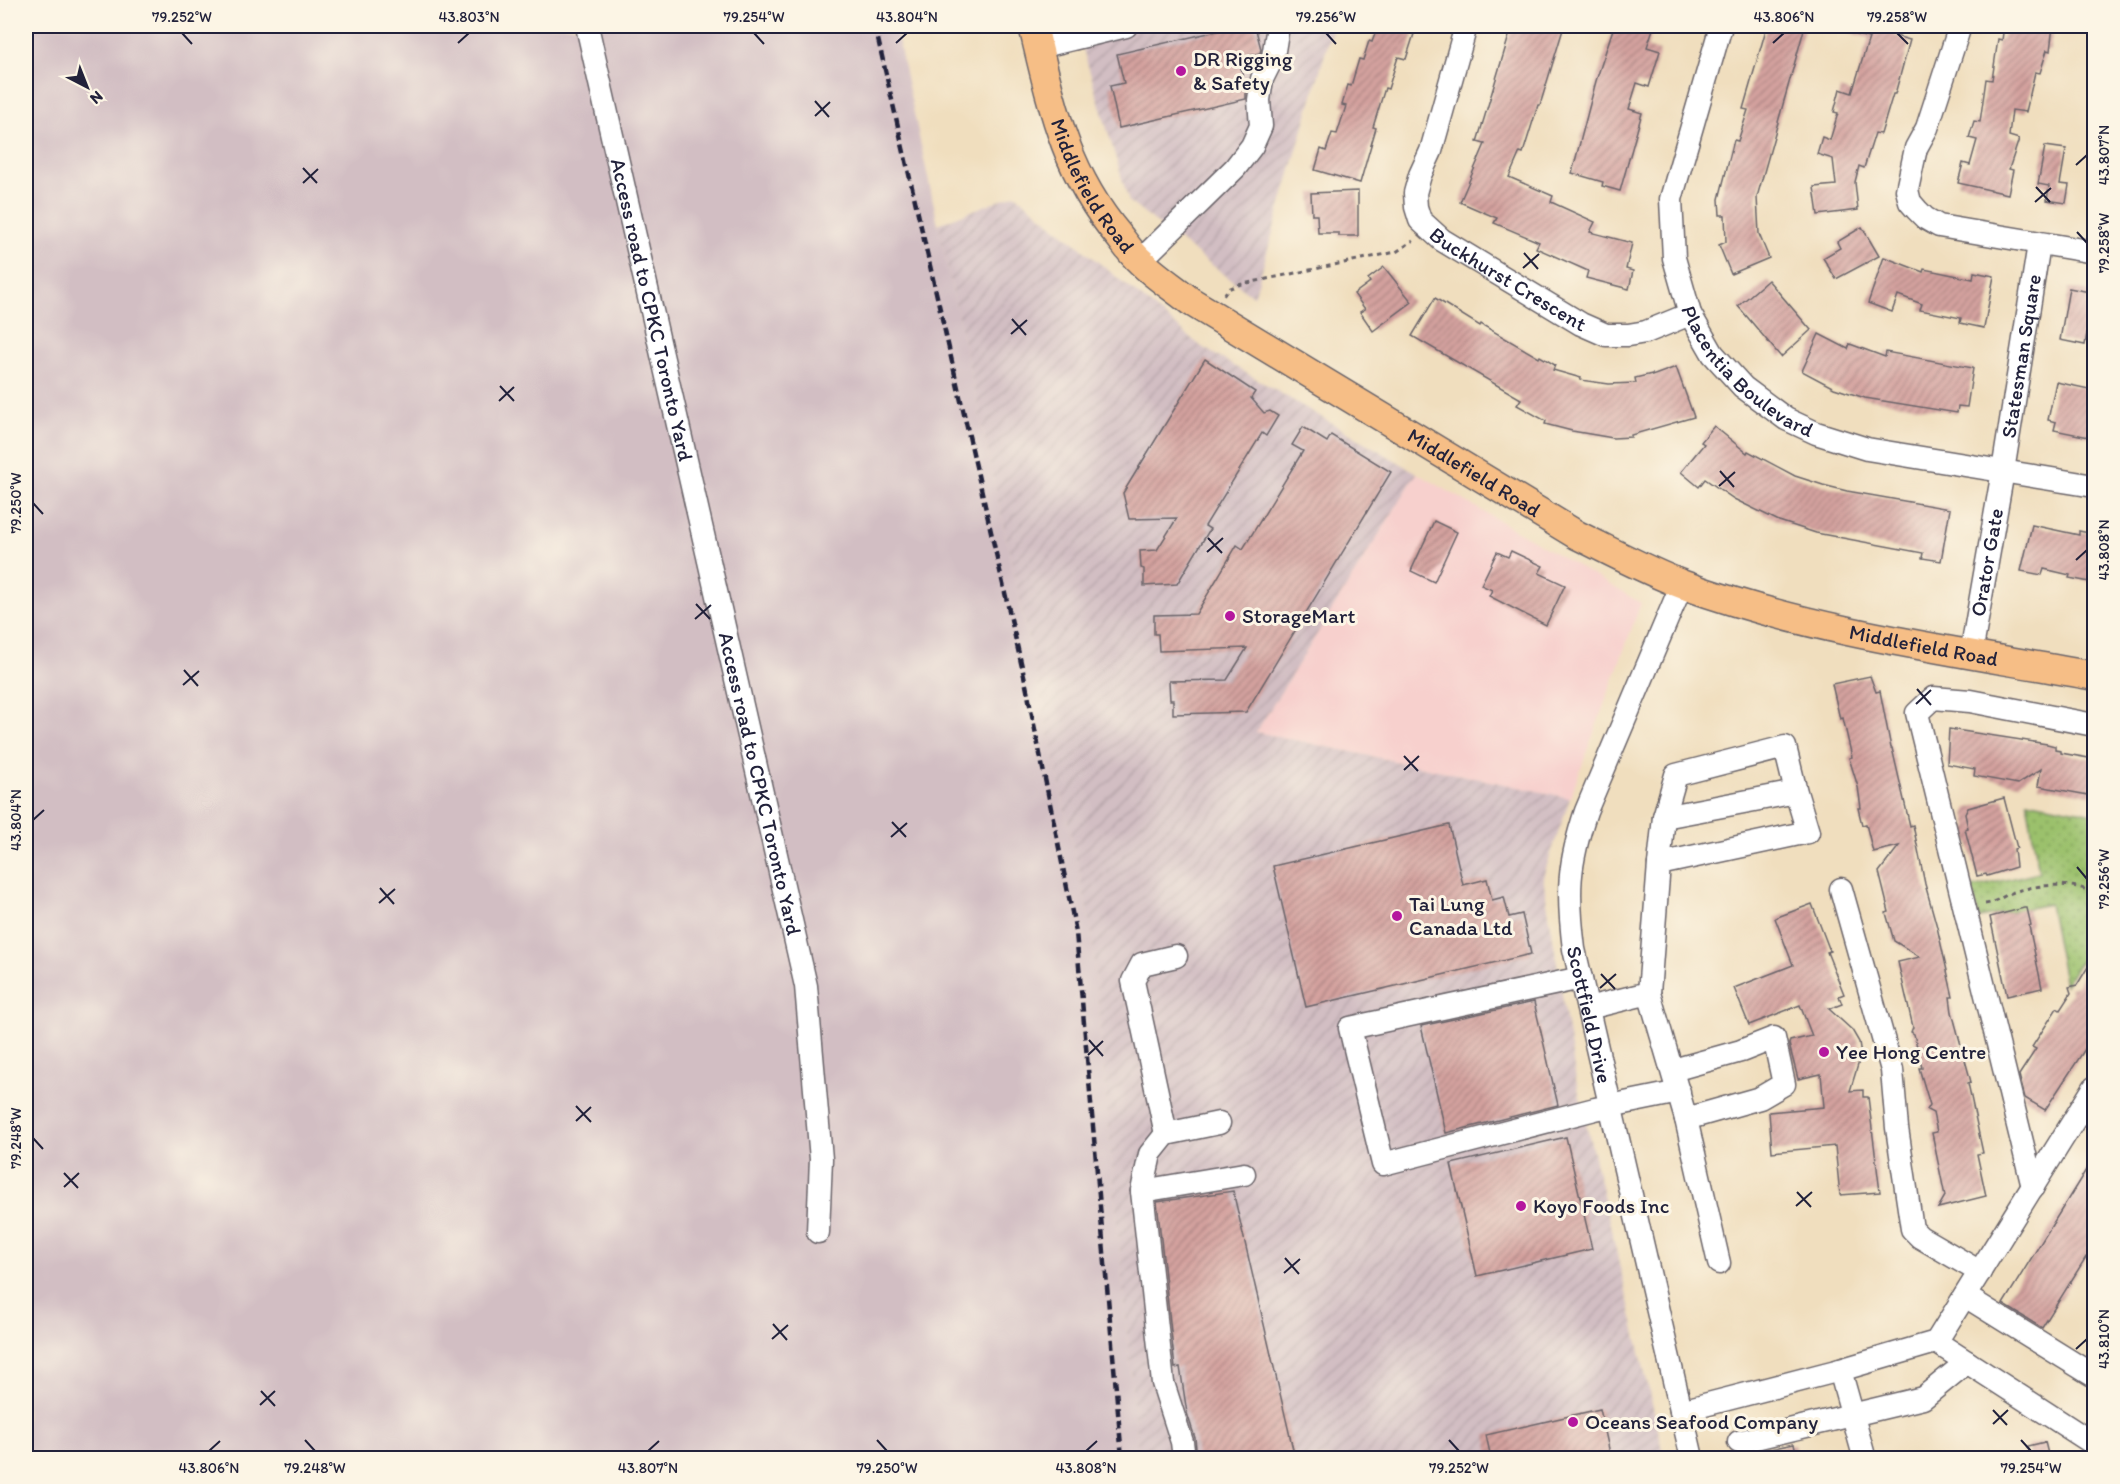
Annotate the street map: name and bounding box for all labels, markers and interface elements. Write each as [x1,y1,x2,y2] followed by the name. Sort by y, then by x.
[152,8,212,26] text: 79.252°W
[438,8,500,26] text: 43.803°N
[723,8,785,26] text: 79.254°W
[876,8,938,26] text: 43.804°N
[1296,8,1356,26] text: 79.256°W
[1754,8,1814,26] text: 43.806°N
[1867,8,1927,26] text: 79.258°W
[1193,46,1293,95] place label: DR Rigging & Safety
[57,57,117,117] north arrow
[1174,64,1188,78] marker: DR Rigging & Safety
[86,87,107,108] text: N
[1046,115,1141,258] street label: Middlefield Road
[2095,125,2113,185] text: 43.807°N
[606,156,699,463] street label: Access road to CPKC Toronto Yard
[2095,213,2113,273] text: 79.258°W
[1424,222,1590,337] street label: Buckhurst Crescent
[1995,272,2046,440] street label: Statesman Square
[1676,303,1818,442] street label: Placentia Boulevard
[1403,422,1546,522] street label: Middlefield Road
[7,472,25,534] text: 79.250°W
[1965,506,2008,618] street label: Orator Gate
[2095,519,2113,581] text: 43.808°N
[1242,603,1355,628] place label: StorageMart
[1223,609,1237,623] marker: StorageMart
[1847,619,2001,671] street label: Middlefield Road
[714,630,807,937] street label: Access road to CPKC Toronto Yard
[7,789,25,851] text: 43.804°N
[2095,849,2113,909] text: 79.256°W
[1409,891,1513,940] place label: Tai Lung Canada Ltd
[1390,909,1404,923] marker: Tai Lung Canada Ltd
[1562,943,1618,1086] street label: Scottfield Drive
[1836,1039,1986,1064] place label: Yee Hong Centre
[1817,1045,1831,1059] marker: Yee Hong Centre
[7,1107,25,1169] text: 79.248°W
[1533,1193,1669,1218] place label: Koyo Foods Inc
[1514,1199,1528,1213] marker: Koyo Foods Inc
[2095,1309,2113,1369] text: 43.810°N
[1585,1409,1818,1434] place label: Oceans Seafood Company
[1566,1415,1580,1429] marker: Oceans Seafood Company
[179,1459,239,1477] text: 43.806°N
[284,1459,346,1477] text: 79.248°W
[618,1459,678,1477] text: 43.807°N
[856,1459,918,1477] text: 79.250°W
[1055,1459,1117,1477] text: 43.808°N
[1429,1459,1489,1477] text: 79.252°W
[2000,1459,2062,1477] text: 79.254°W

